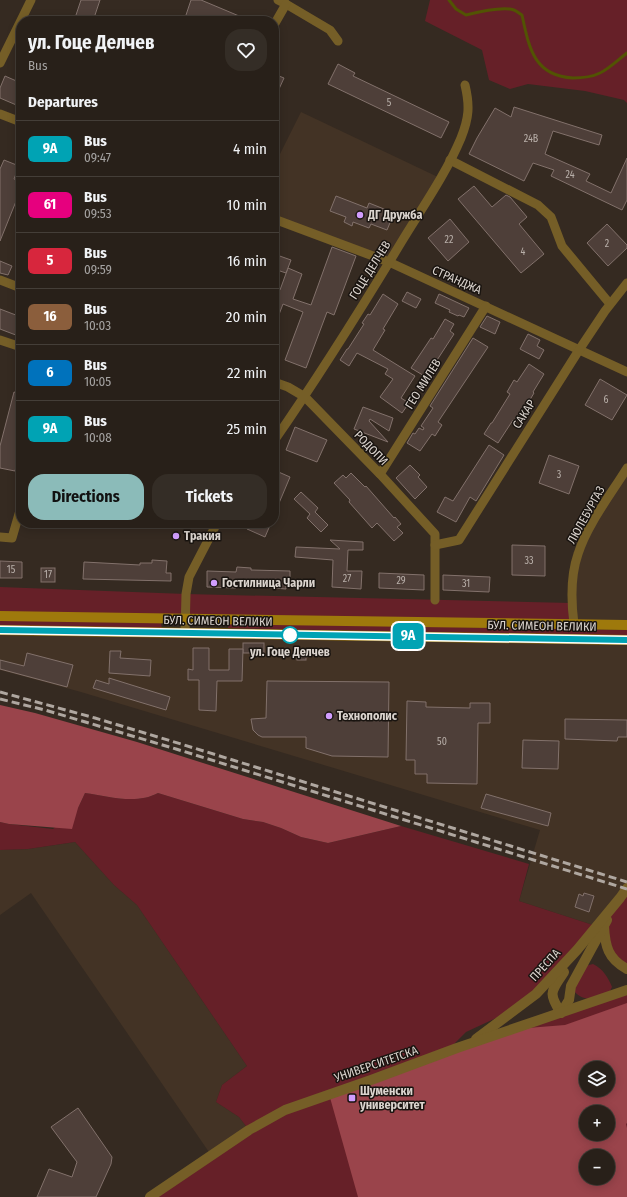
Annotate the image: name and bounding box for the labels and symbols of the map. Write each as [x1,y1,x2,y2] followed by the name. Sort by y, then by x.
[387,97,392,109] house number: 5
[524,133,539,145] house number: 24В
[565,169,575,181] house number: 24
[367,208,422,222] place label: ДГ Дружба
[355,210,365,220] marker: ДГ Дружба
[445,234,454,246] house number: 22
[347,238,394,302] street label: ГОЦЕ ДЕЛЧЕВ
[605,238,610,250] house number: 2
[521,246,526,258] house number: 4
[430,263,484,297] street label: СТРАНДЖА
[402,356,444,412] street label: ГЕО МИЛЕВ
[604,394,609,406] house number: 6
[510,397,538,431] street label: САКАР
[351,428,391,468] street label: РОДОПИ
[557,469,562,481] house number: 3
[564,483,608,546] street label: ЛЮЛЕБУРГАЗ
[184,529,221,543] place label: Тракия
[171,531,181,541] marker: Тракия
[524,555,534,567] house number: 33
[7,564,16,576] house number: 15
[44,569,52,581] house number: 17
[343,573,351,585] house number: 27
[396,575,406,587] house number: 29
[222,576,315,590] place label: Гостилница Чарли
[209,578,219,588] marker: Гостилница Чарли
[462,578,470,590] house number: 31
[163,613,273,629] street label: БУЛ. СИМЕОН ВЕЛИКИ
[487,618,597,634] street label: БУЛ. СИМЕОН ВЕЛИКИ
[390,623,426,649] line badge: 9А
[281,626,299,644] marker: ул. Гоце Делчев
[249,645,330,659] place label: ул. Гоце Делчев
[337,709,398,723] place label: Технополис
[324,711,334,721] marker: Технополис
[437,736,447,748] house number: 50
[527,945,564,984] street label: ПРЕСПА
[331,1043,420,1085] street label: УНИВЕРСИТЕТСКА
[359,1084,425,1112] place label: Шуменски университет
[347,1093,357,1103] marker: Шуменски университет

